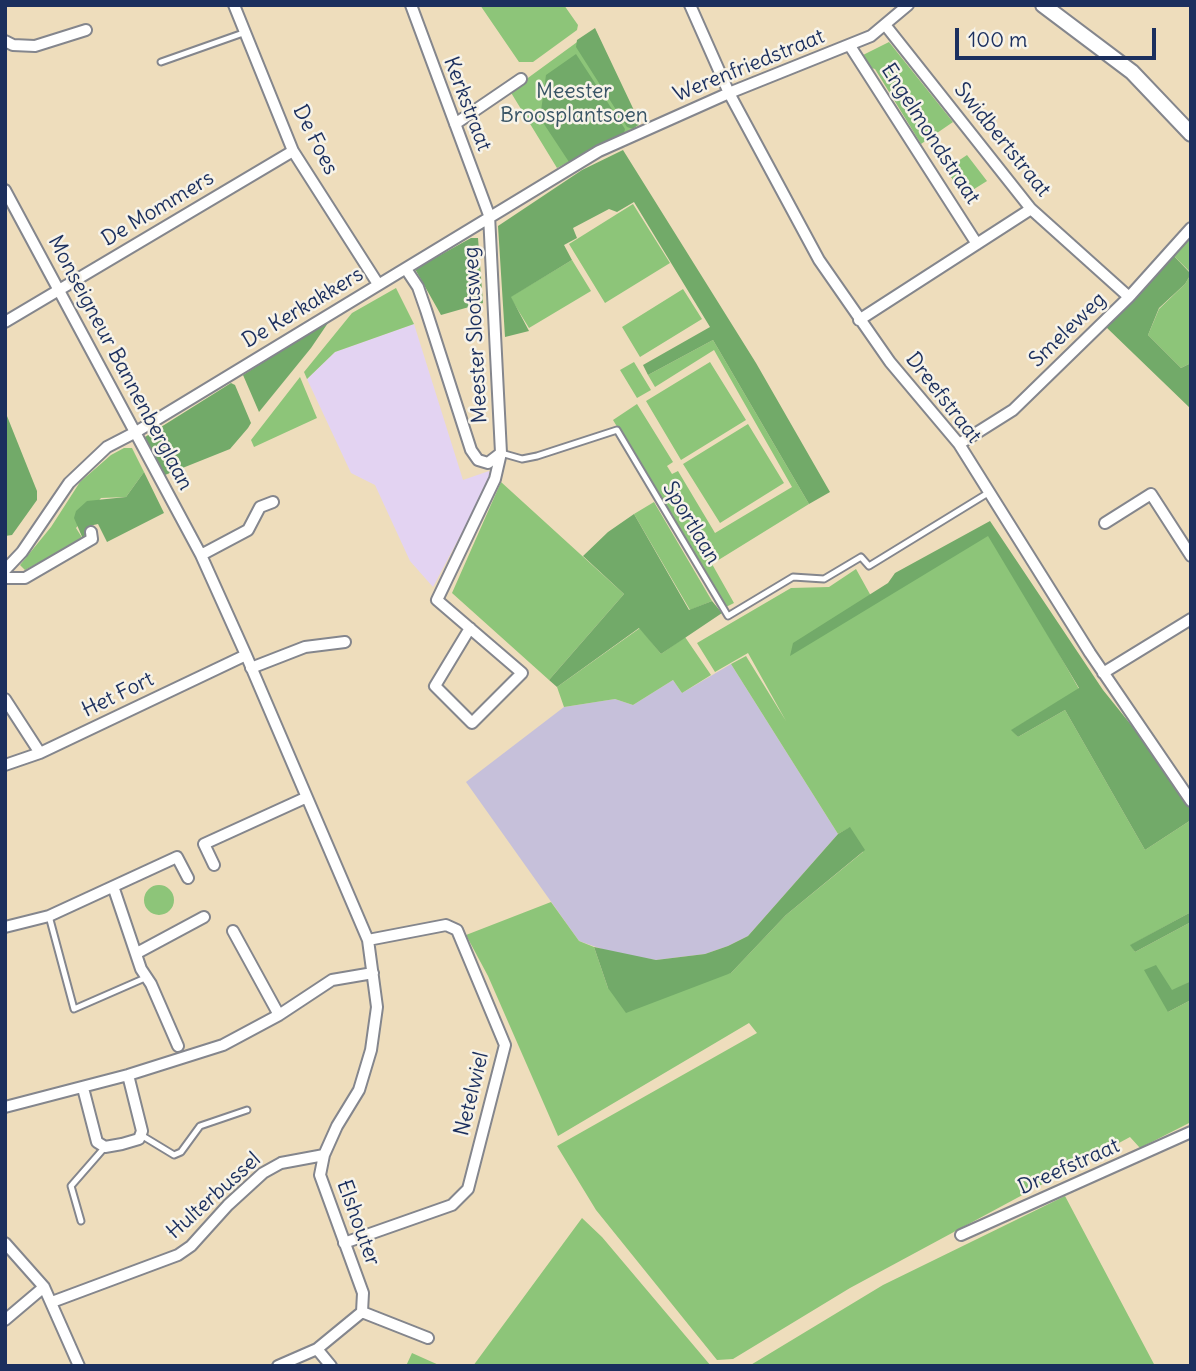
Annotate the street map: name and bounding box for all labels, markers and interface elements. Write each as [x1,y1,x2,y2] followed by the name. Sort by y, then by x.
[958,14,1159,58] scale bar
[670,24,828,108] street label: Werenfriedstraat
[968,26,1027,53] text: 100 m
[437,53,497,155] street label: Kerkstraat
[875,59,985,209] street label: Engelmondstraat
[948,78,1056,202] street label: Swidbertstraat
[500,79,648,129] park label: Meester Broosplantsoen
[287,101,343,179] street label: De Foes
[97,166,219,252] street label: De Mommers
[42,231,198,495] street label: Monseigneur Bannenberglaan
[459,246,493,424] street label: Meester Slootsweg
[238,262,368,354] street label: De Kerkakkers
[1024,287,1112,373] street label: Smeleweg
[900,348,986,448] street label: Dreefstraat
[657,477,725,569] street label: Sportlaan
[78,667,158,723] street label: Het Fort
[449,1049,495,1139] street label: Netelwiel
[1014,1133,1124,1201] street label: Dreefstraat
[162,1147,266,1245] street label: Hulterbussel
[331,1177,385,1269] street label: Elshouter

